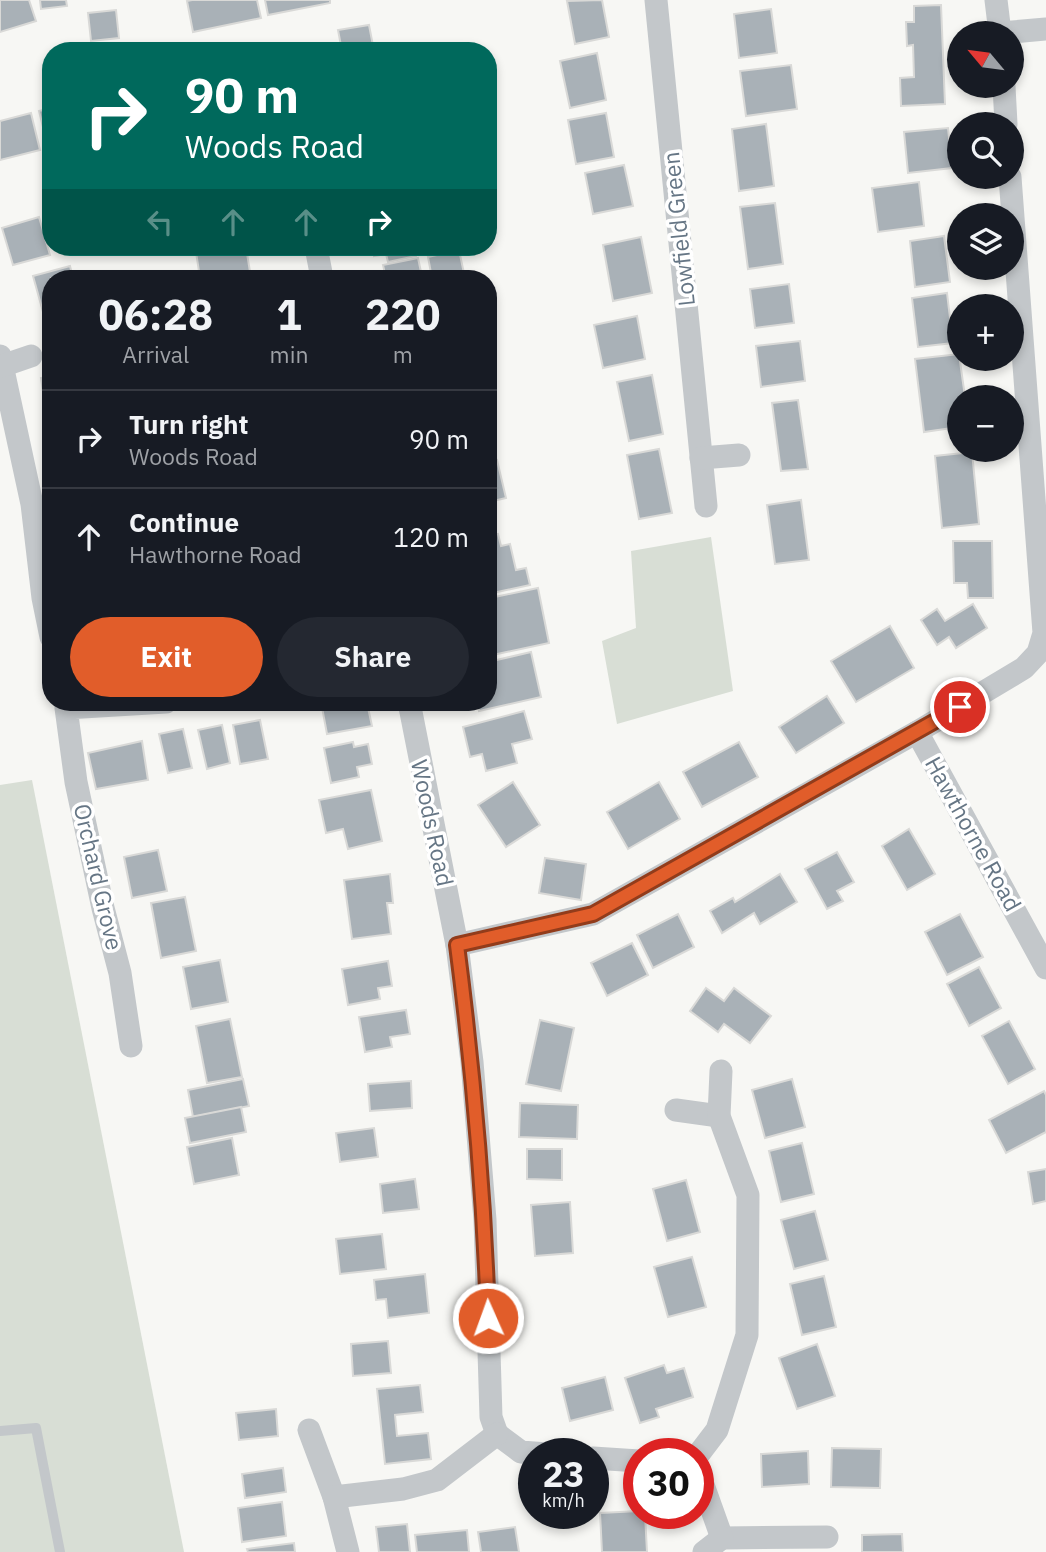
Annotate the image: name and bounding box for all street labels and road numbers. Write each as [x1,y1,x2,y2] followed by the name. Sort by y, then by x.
[655,150,701,308] street label: Lowfield Green
[919,751,1029,916] street label: Hawthorne Road
[405,757,461,889] street label: Woods Road
[68,801,130,953] street label: Orchard Grove

